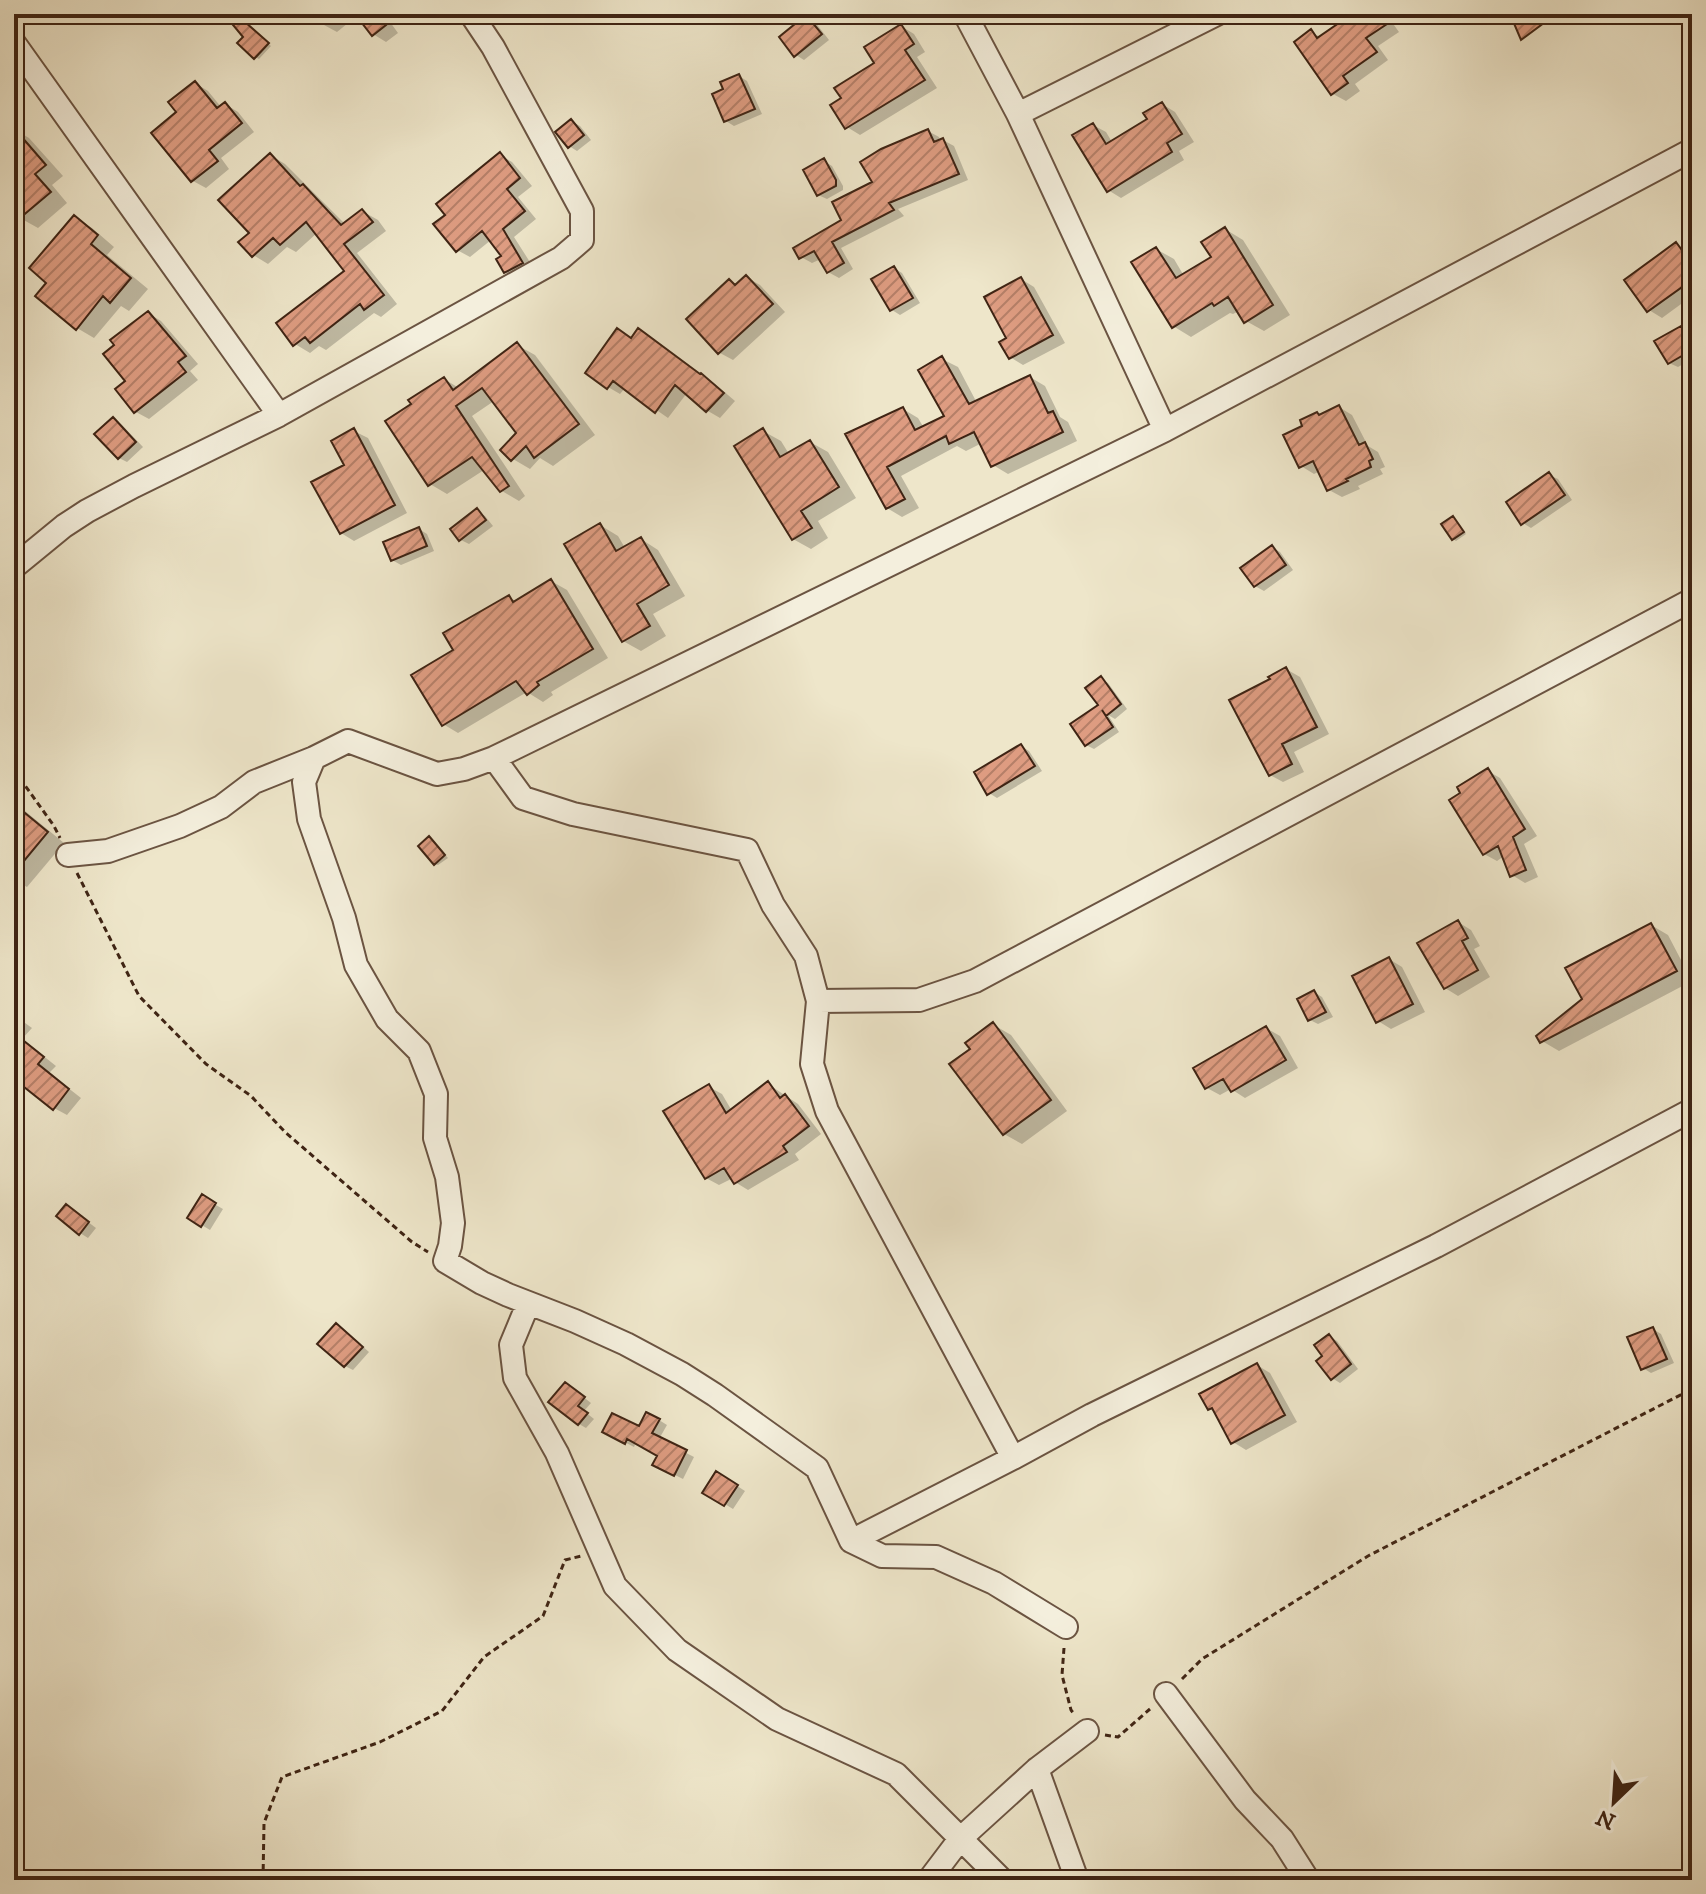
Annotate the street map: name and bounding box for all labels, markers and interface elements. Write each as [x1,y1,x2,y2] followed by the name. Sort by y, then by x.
[1574,1762,1654,1842] north arrow
[1592,1803,1620,1835] text: N

